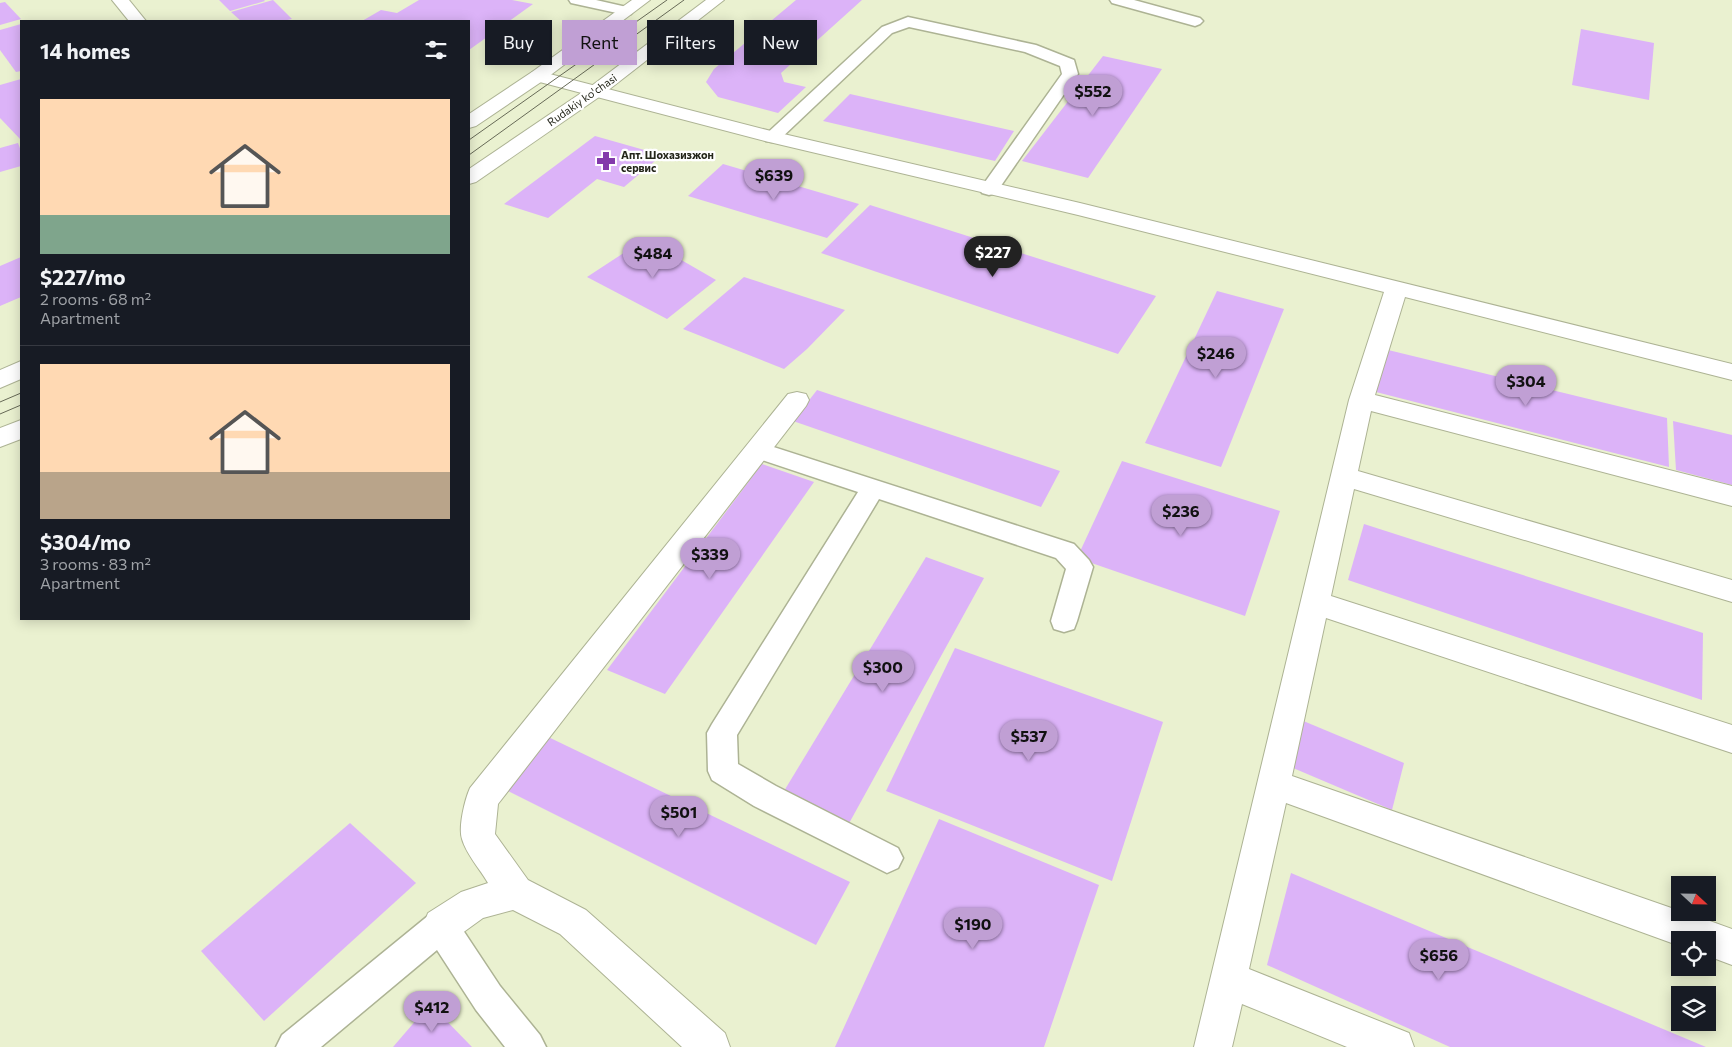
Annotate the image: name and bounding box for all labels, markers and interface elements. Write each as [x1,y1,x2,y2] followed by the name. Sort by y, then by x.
[485,20,552,65] chip: Buy
[562,20,637,65] chip: Rent
[647,20,734,65] chip: Filters
[744,20,817,65] chip: New
[422,36,450,64] icon: filters
[40,38,130,63] text: 14 homes
[544,71,619,128] street label: Rudakiy ko'chasi
[1063,74,1123,117] pin: $552
[1075,81,1111,100] text: $552
[200,131,290,221] icon: home
[621,148,714,174] place label: Апт. Шохазизжон сервис
[595,150,617,172] pharmacy icon: Апт. Шохазизжон сервис
[744,158,804,201] pin: $639
[755,165,793,184] text: $639
[623,236,683,279] pin: $484
[963,236,1023,278] pin: $227
[975,242,1011,261] text: $227
[634,243,672,262] text: $484
[40,264,125,289] text: $227/mo
[40,289,151,308] text: 2 rooms · 68 m²
[40,308,120,327] text: Apartment
[1186,336,1246,379] pin: $246
[1197,343,1235,362] text: $246
[1496,364,1556,407] pin: $304
[1507,371,1545,390] text: $304
[200,397,290,487] icon: home
[1151,494,1211,537] pin: $236
[1162,501,1200,520] text: $236
[40,529,131,554] text: $304/mo
[680,538,740,580] pin: $339
[691,544,729,563] text: $339
[40,554,151,573] text: 3 rooms · 83 m²
[40,573,120,592] text: Apartment
[853,650,913,693] pin: $300
[863,657,903,676] text: $300
[999,720,1059,762] pin: $537
[1011,726,1047,745] text: $537
[649,796,709,838] pin: $501
[661,802,697,821] text: $501
[1671,876,1716,921] north arrow
[1671,876,1716,1031] map controls
[943,908,1003,950] pin: $190
[955,914,991,933] text: $190
[1671,931,1716,976] button: locate
[1409,938,1469,981] pin: $656
[1420,945,1458,964] text: $656
[1671,986,1716,1031] button: layers
[402,990,462,1033] pin: $412
[415,997,449,1016] text: $412

